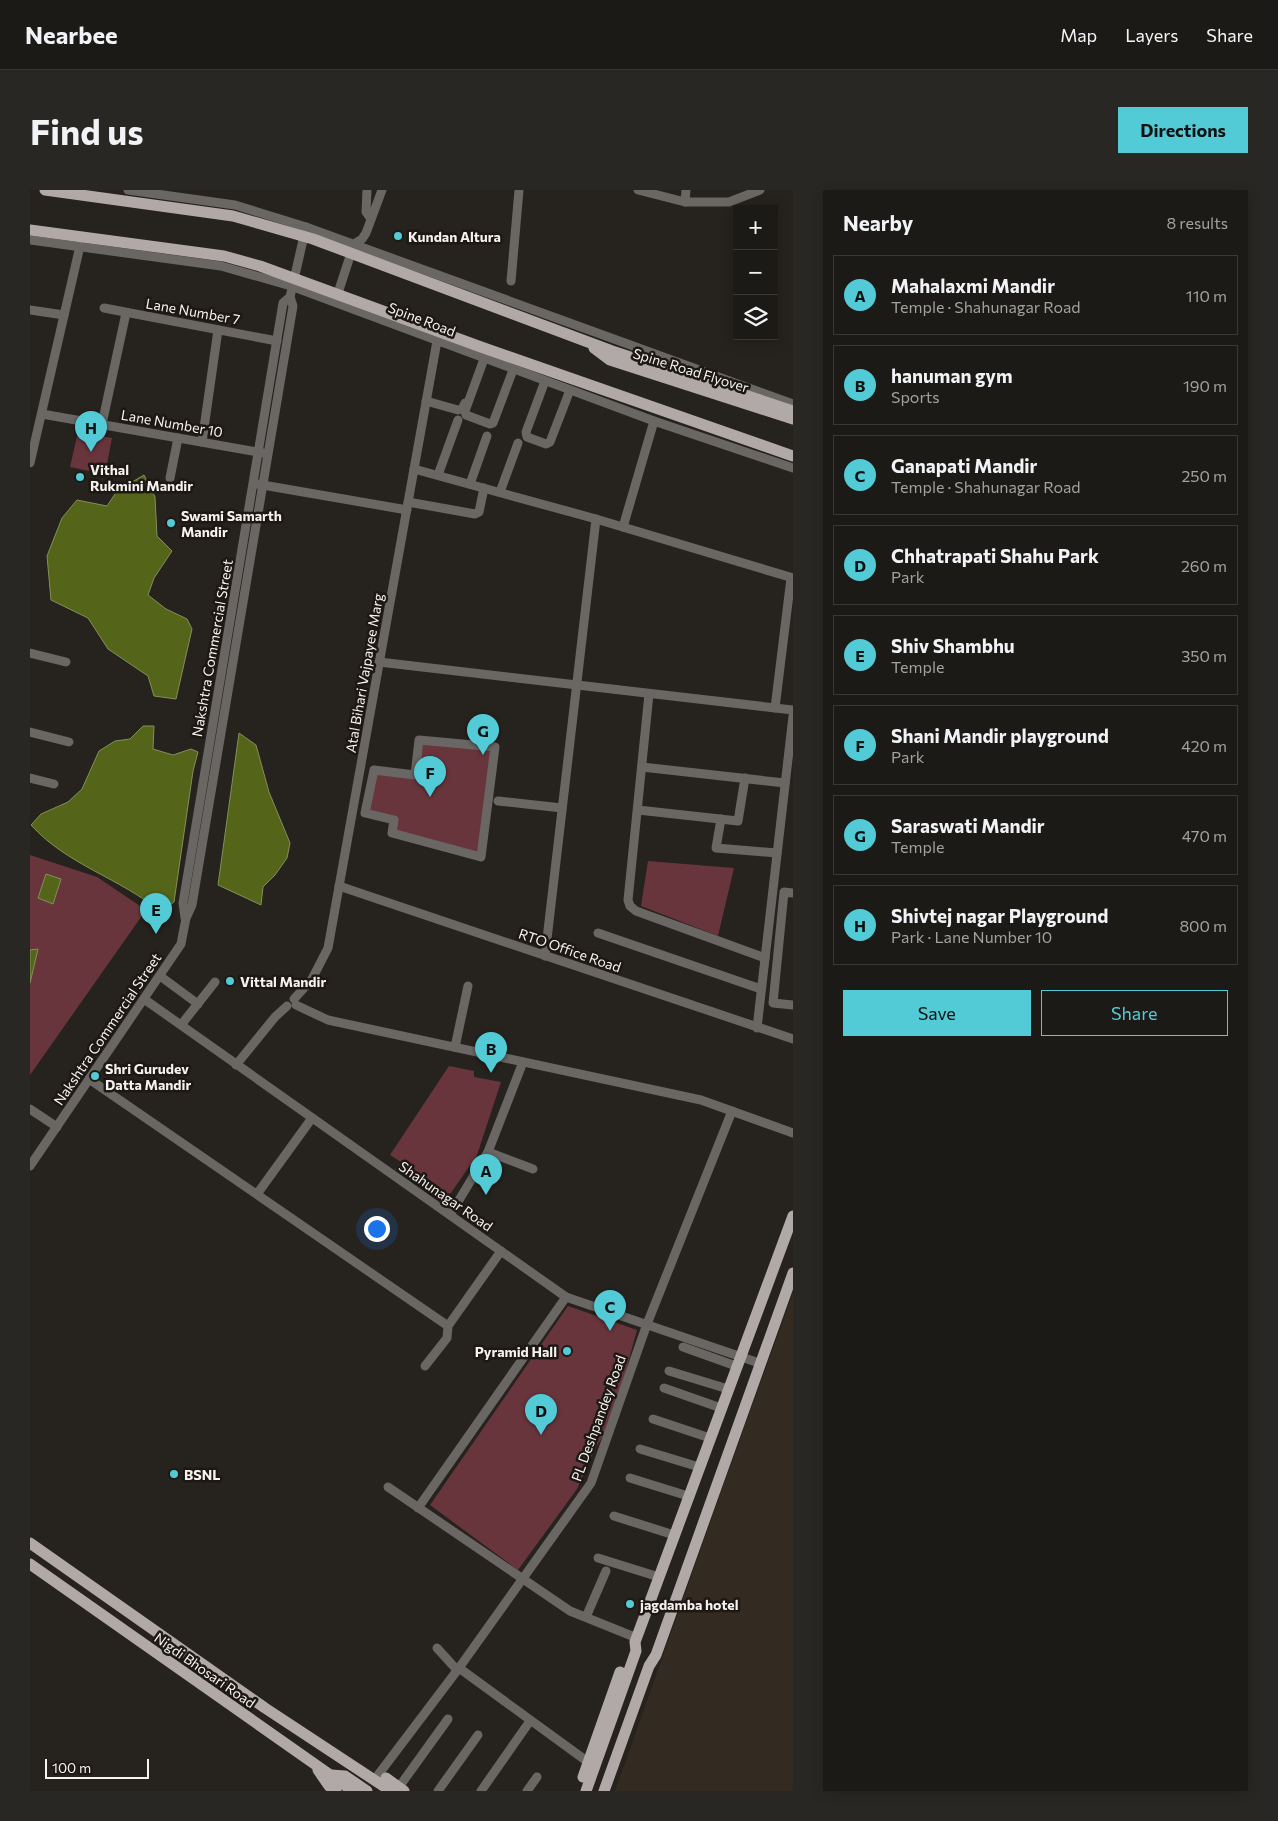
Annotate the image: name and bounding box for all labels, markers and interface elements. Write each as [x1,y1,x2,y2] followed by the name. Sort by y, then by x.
[25,20,118,49] text: Nearbee
[1060,24,1097,46] text: Map
[1125,24,1178,46] text: Layers
[1206,24,1253,46] text: Share
[1118,107,1248,153] button: Directions
[30,109,144,152] text: Find us
[733,205,778,340] map controls
[733,205,778,250] button: +
[843,210,913,235] text: Nearby
[1167,213,1228,232] text: 8 results
[408,228,501,245] place label: Kundan Altura
[392,230,404,242] marker: Kundan Altura
[733,250,778,295] button: −
[891,274,1055,297] text: Mahalaxmi Mandir
[854,286,866,305] text: A
[1186,286,1227,305] text: 110 m
[145,294,241,328] street label: Lane Number 7
[733,295,778,340] button: layers
[891,297,1081,316] text: Temple · Shahunagar Road
[386,298,458,340] street label: Spine Road
[631,344,751,396] street label: Spine Road Flyover
[891,364,1013,387] text: hanuman gym
[855,376,865,395] text: B
[1183,376,1227,395] text: 190 m
[891,387,940,406] text: Sports
[120,406,224,440] street label: Lane Number 10
[75,411,107,452] pin: H
[891,454,1037,477] text: Ganapati Mandir
[90,461,193,494] place label: Vithal Rukmini Mandir
[855,466,865,485] text: C
[1181,466,1227,485] text: 250 m
[74,471,86,483] marker: Vithal Rukmini Mandir
[891,477,1081,496] text: Temple · Shahunagar Road
[181,507,282,540] place label: Swami Samarth Mandir
[165,517,177,529] marker: Swami Samarth Mandir
[891,544,1099,567] text: Chhatrapati Shahu Park
[854,556,866,575] text: D
[1181,556,1227,575] text: 260 m
[188,558,236,738] street label: Nakshtra Commercial Street
[891,567,924,586] text: Park
[342,592,386,754] street label: Atal Bihari Vajpayee Marg
[891,634,1015,657] text: Shiv Shambhu
[855,646,865,665] text: E
[1181,646,1227,665] text: 350 m
[891,657,944,676] text: Temple
[467,714,499,755] pin: G
[891,724,1109,747] text: Shani Mandir playground
[855,736,865,755] text: F
[1181,736,1227,755] text: 420 m
[891,747,924,766] text: Park
[414,756,446,797] pin: F
[891,814,1045,837] text: Saraswati Mandir
[854,826,866,845] text: G
[1182,826,1227,845] text: 470 m
[891,837,944,856] text: Temple
[140,893,172,934] pin: E
[891,904,1108,927] text: Shivtej nagar Playground
[854,916,866,935] text: H
[1179,916,1227,935] text: 800 m
[517,925,623,975] street label: RTO Office Road
[891,927,1052,946] text: Park · Lane Number 10
[50,949,164,1108] street label: Nakshtra Commercial Street
[240,973,326,990] place label: Vittal Mandir
[224,975,236,987] marker: Vittal Mandir
[843,990,1031,1036] button: Save
[1041,990,1228,1036] button: Share
[475,1032,507,1073] pin: B
[105,1060,191,1093] place label: Shri Gurudev Datta Mandir
[89,1070,101,1082] marker: Shri Gurudev Datta Mandir
[470,1154,502,1195] pin: A
[396,1157,496,1235] street label: Shahunagar Road
[364,1216,390,1242] your location
[594,1290,626,1331] pin: C
[475,1343,557,1360] place label: Pyramid Hall
[561,1345,573,1357] marker: Pyramid Hall
[567,1353,629,1483] street label: PL Deshpandey Road
[525,1394,557,1435] pin: D
[184,1466,220,1483] place label: BSNL
[168,1468,180,1480] marker: BSNL
[639,1596,739,1613] place label: jagdamba hotel
[624,1598,636,1610] marker: jagdamba hotel
[151,1629,259,1711] street label: Nigdi Bhosari Road
[45,1756,149,1779] scale bar
[52,1759,91,1776] text: 100 m

